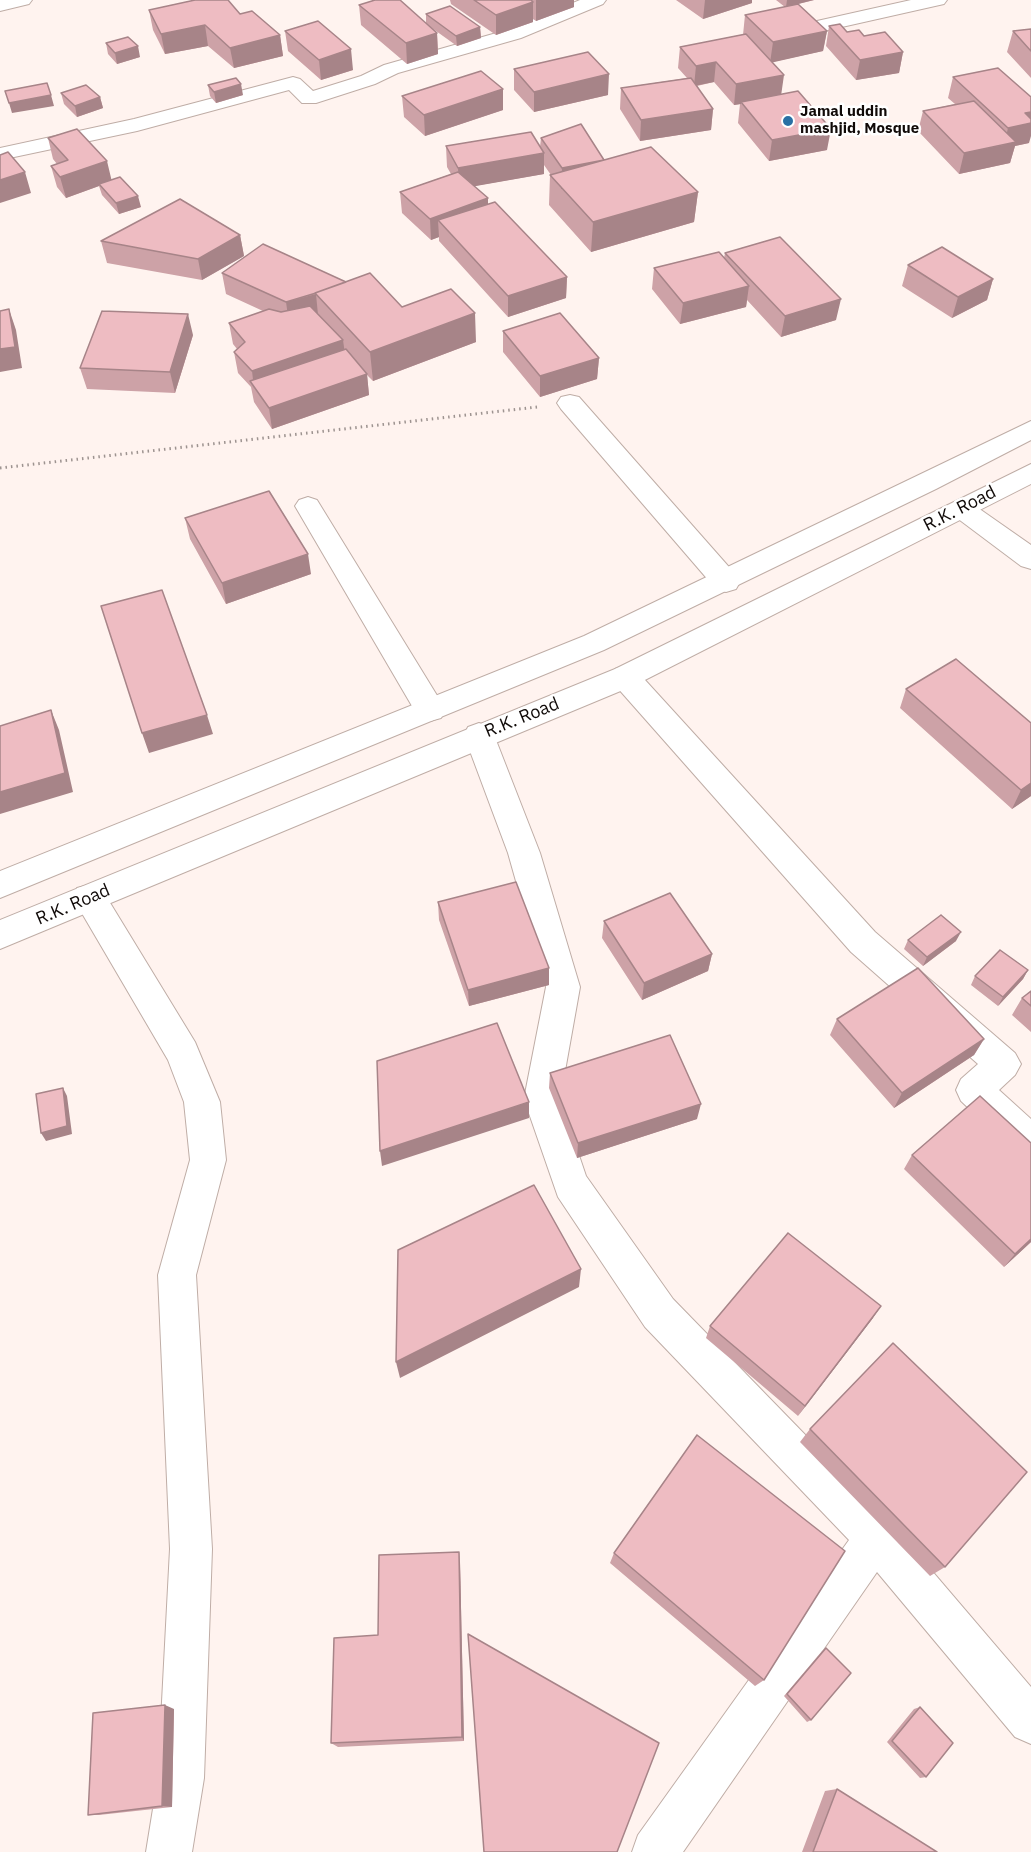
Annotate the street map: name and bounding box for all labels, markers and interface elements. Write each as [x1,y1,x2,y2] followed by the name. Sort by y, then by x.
[800,103,919,138] place label: Jamal uddin mashjid, Mosque
[781,114,795,128] marker: Jamal uddin mashjid, Mosque
[920,482,1000,536] street label: R.K. Road
[482,693,562,743] street label: R.K. Road
[33,880,113,930] street label: R.K. Road

